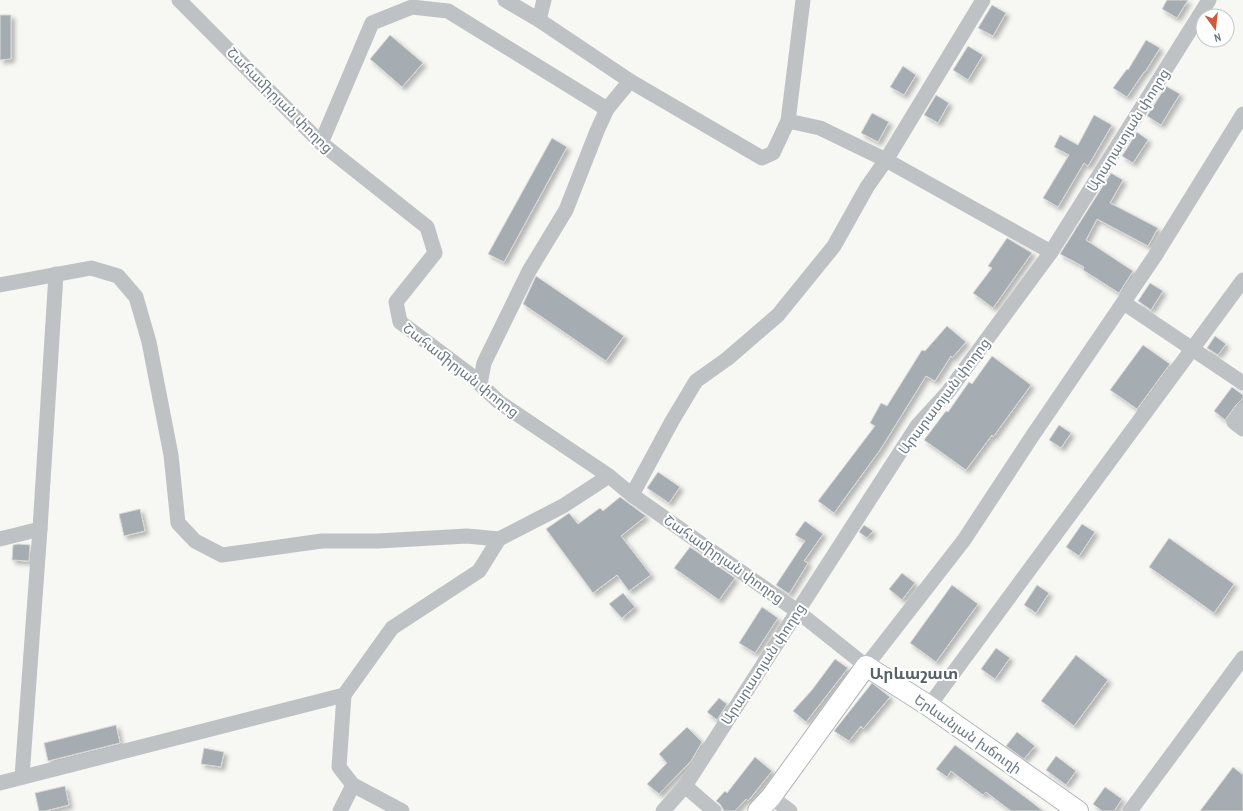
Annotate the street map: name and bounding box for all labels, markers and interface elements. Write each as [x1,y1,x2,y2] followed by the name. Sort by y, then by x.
[1195,8,1235,48] north arrow
[1213,30,1223,45] text: N
[223,43,337,157] street label: Շահամիրյան փողոց
[1083,65,1173,195] street label: Արարատյան փողոց
[399,319,523,421] street label: Շահամիրյան փողոց
[894,334,994,458] street label: Արարատյան փողոց
[660,511,788,607] street label: Շահամիրյան փողոց
[717,600,809,728] street label: Արարատյան փողոց
[870,662,958,684] district label: Արևաշատ
[911,690,1025,778] street label: Երևանյան խճուղի

